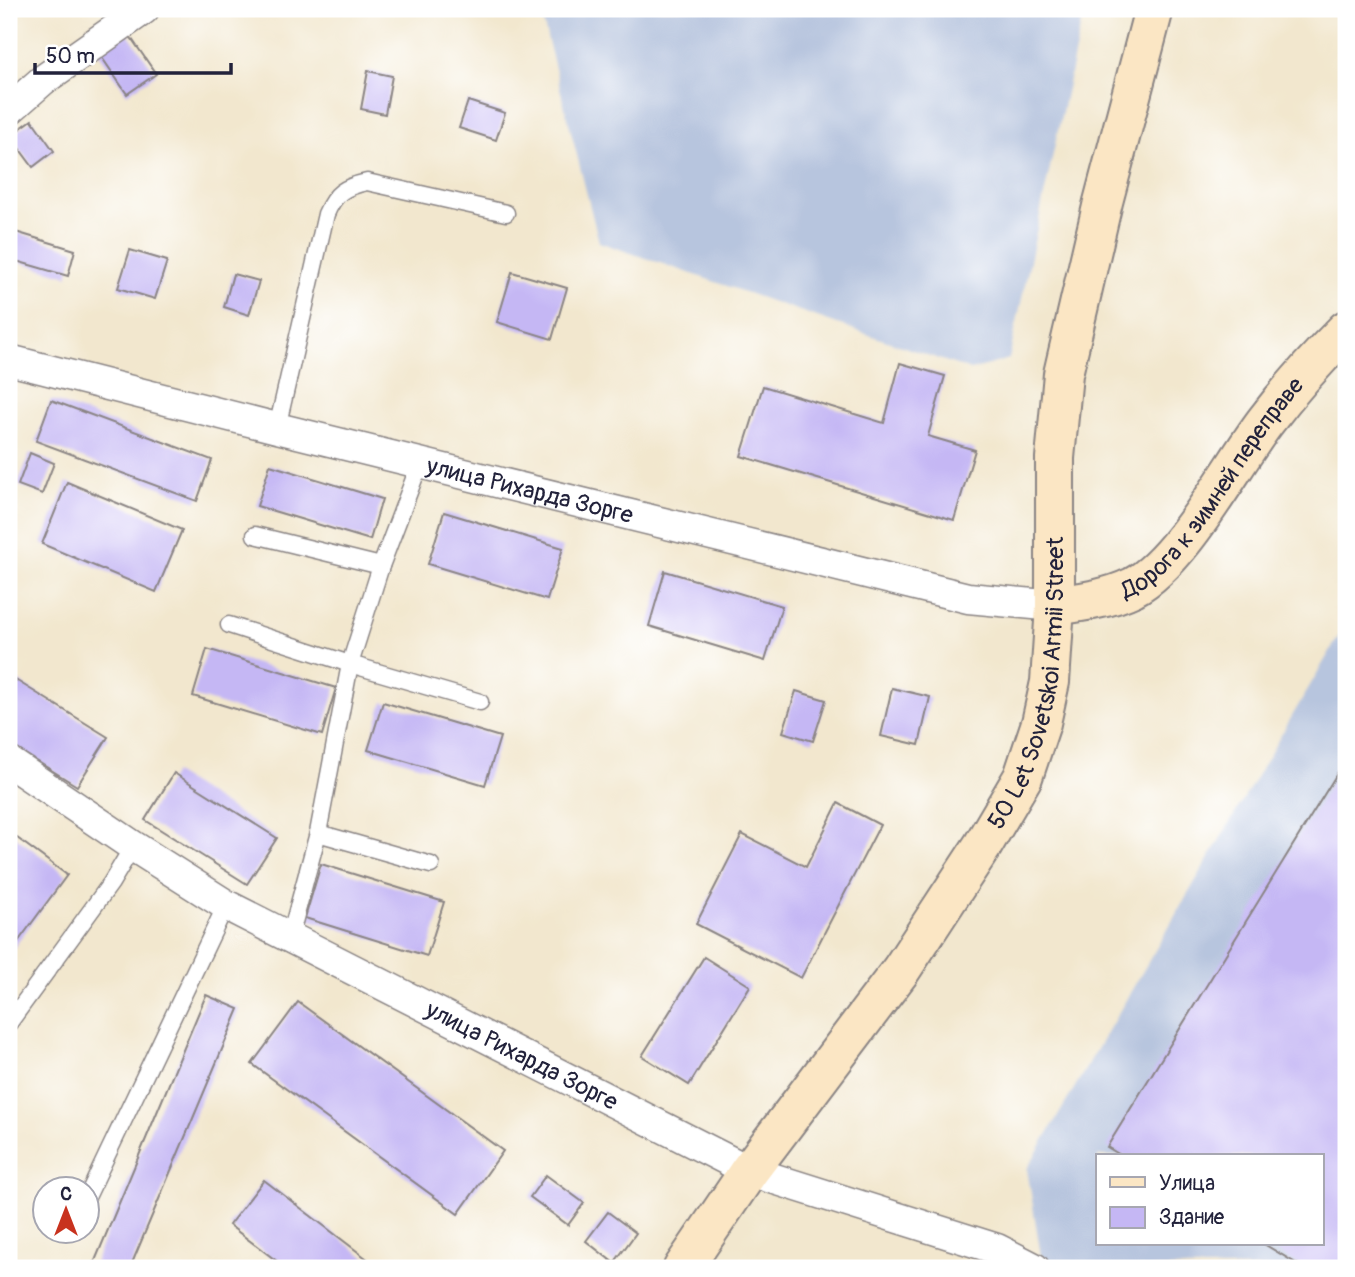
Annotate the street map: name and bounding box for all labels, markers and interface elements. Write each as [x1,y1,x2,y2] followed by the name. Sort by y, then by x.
[35,32,231,76] scale bar
[46,43,95,70] text: 50 m
[1116,371,1310,606] street label: Дорога к зимней переправе
[423,451,636,530] street label: улица Рихарда Зорге
[982,537,1070,834] street label: 50 Let Sovetskoi Armii Street
[420,995,623,1117] street label: улица Рихарда Зорге
[1096,1154,1324,1246] legend
[1159,1170,1215,1197] text: Улица
[32,1176,102,1246] north arrow
[60,1182,72,1206] text: С
[1159,1204,1225,1231] text: Здание

